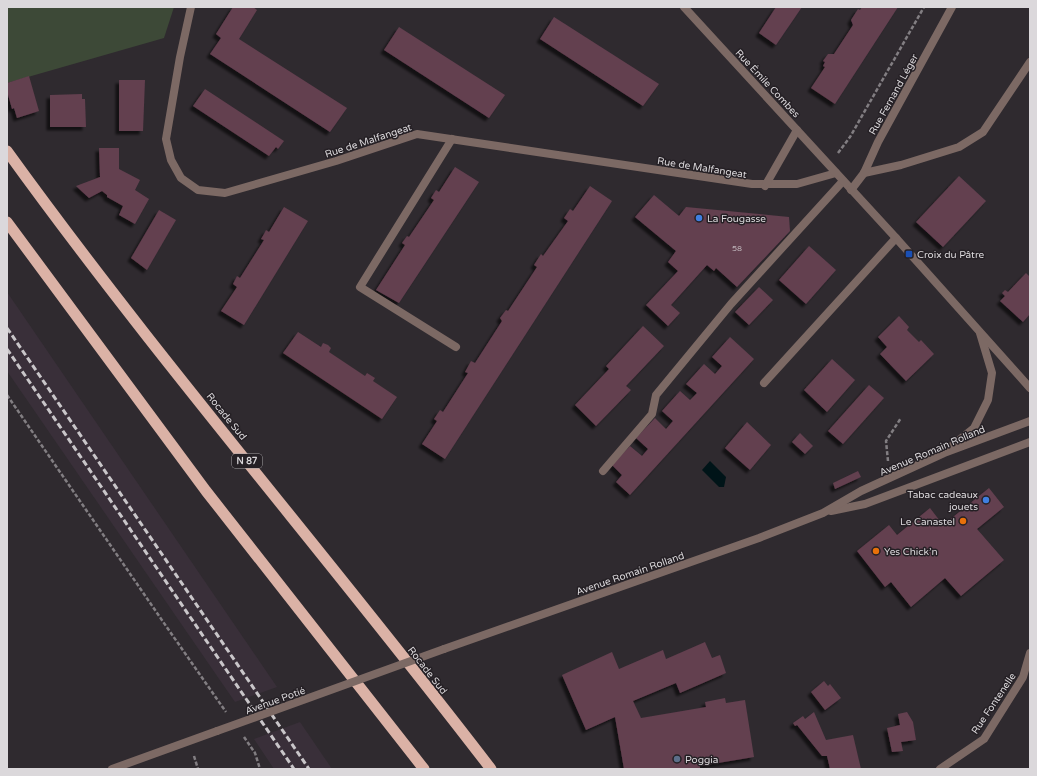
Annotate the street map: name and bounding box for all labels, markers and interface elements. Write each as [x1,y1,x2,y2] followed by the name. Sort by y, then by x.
[733,47,802,120] street label: Rue Émile Combes
[867,52,921,137] street label: Rue Fernand Léger
[323,121,413,161] street label: Rue de Malfangeat
[656,155,748,181] street label: Rue de Malfangeat
[694,213,704,223] marker: La Fougasse
[707,213,766,225] place label: La Fougasse
[732,244,742,253] house number: 58
[904,249,914,259] marker: Croix du Pâtre
[917,249,985,261] place label: Croix du Pâtre
[204,391,249,443] street label: Rocade Sud
[878,423,987,479] street label: Avenue Romain Rolland
[232,454,262,468] road number: N 87
[907,489,978,513] place label: Tabac cadeaux jouets
[981,495,991,505] marker: Tabac cadeaux jouets
[900,516,955,528] place label: Le Canastel
[958,516,968,526] marker: Le Canastel
[871,546,881,556] marker: Yes Chick’n
[884,546,937,558] place label: Yes Chick’n
[575,550,686,598] street label: Avenue Romain Rolland
[405,644,450,697] street label: Rocade Sud
[969,670,1019,736] street label: Rue Fontenelle
[244,684,307,717] street label: Avenue Potié
[672,754,682,764] marker: Poggia
[685,754,718,766] place label: Poggia

